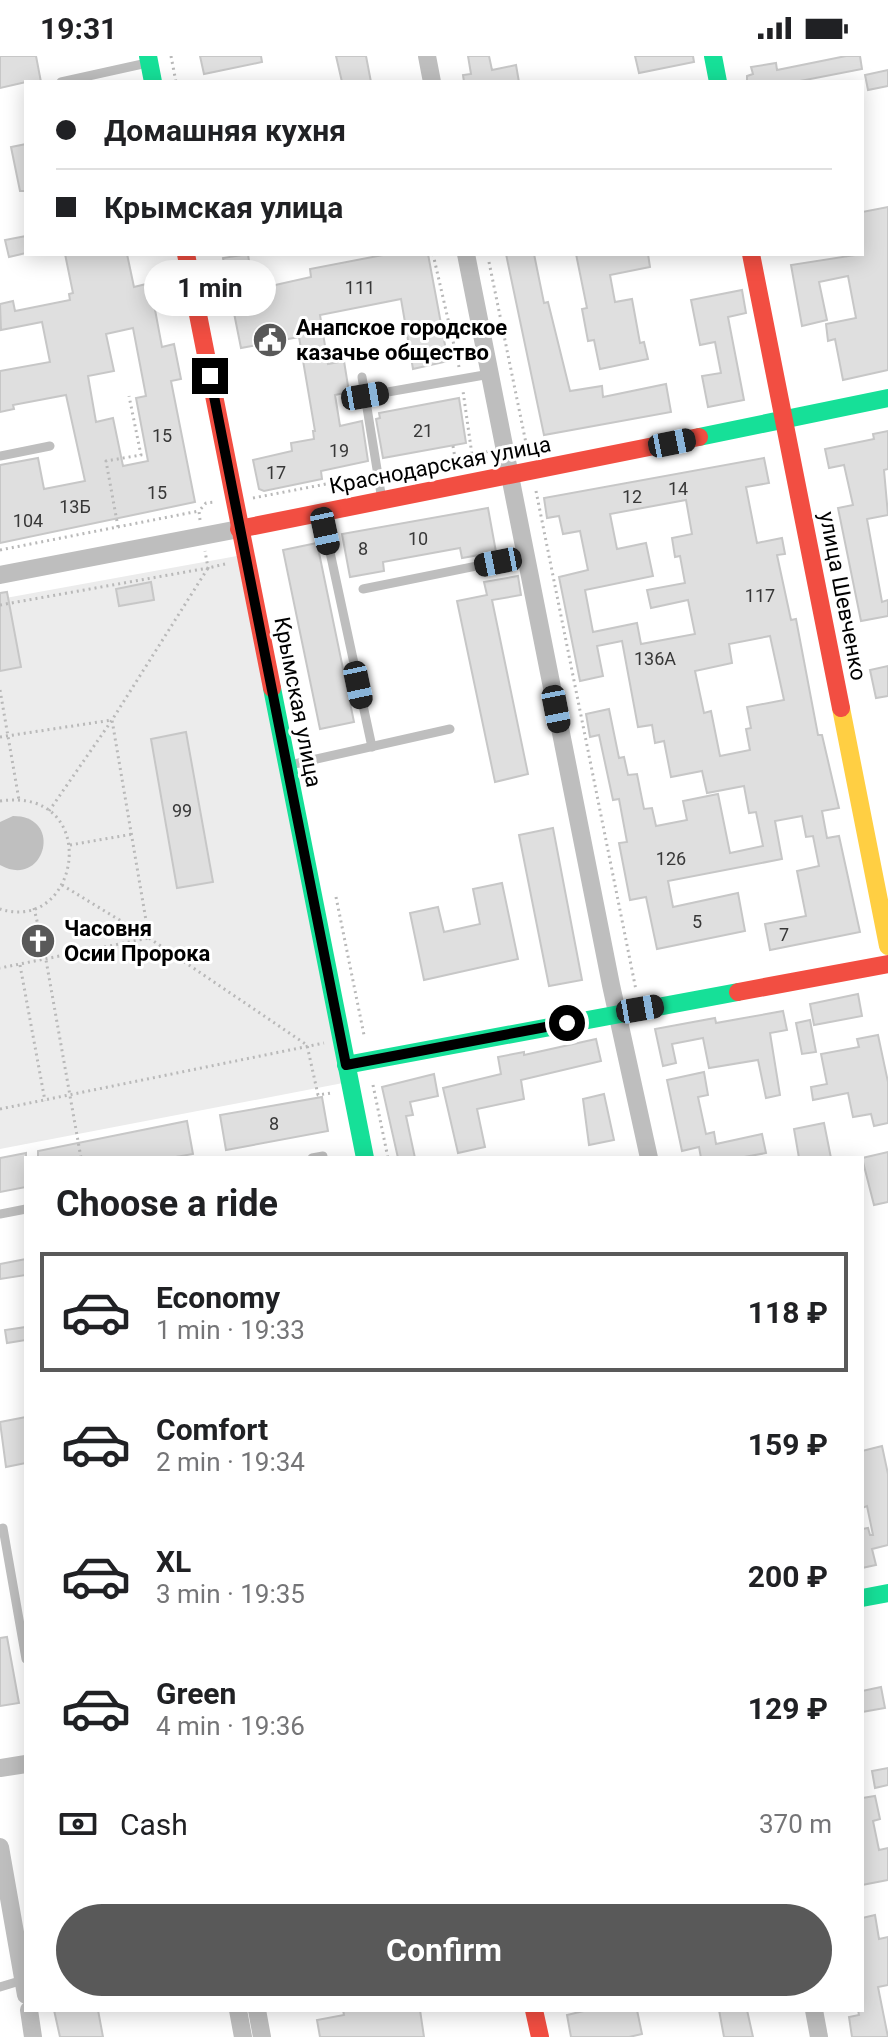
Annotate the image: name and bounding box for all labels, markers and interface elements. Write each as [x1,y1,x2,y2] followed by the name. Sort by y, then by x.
[40,11,117,46] text: 19:31
[104,113,346,148] text: Домашняя кухня
[104,190,343,225] text: Крымская улица
[144,260,276,316] callout: 1 min
[177,273,243,303] text: 1 min
[345,277,375,298] house number: 111
[296,315,507,365] place label: Анапское городское казачье общество
[251,321,289,359] public building icon: Анапское городское казачье общество
[192,358,228,394] route end
[339,380,391,412] car
[413,420,433,441] house number: 21
[152,425,172,446] house number: 15
[646,427,698,459] car
[327,431,553,499] street label: Краснодарская улица
[329,440,349,461] house number: 19
[266,462,286,483] house number: 17
[668,478,688,499] house number: 14
[147,482,167,503] house number: 15
[622,486,642,507] house number: 12
[59,496,91,517] house number: 13Б
[308,505,342,557] car
[13,510,43,531] house number: 104
[814,510,872,682] street label: улица Шевченко
[408,528,428,549] house number: 10
[358,538,368,559] house number: 8
[472,546,524,578] car
[745,585,775,606] house number: 117
[269,615,327,789] street label: Крымская улица
[634,648,676,669] house number: 136А
[341,659,375,711] car
[540,683,572,735] car
[172,800,192,821] house number: 99
[656,848,686,869] house number: 126
[692,911,702,932] house number: 5
[64,916,211,966] place label: Часовня Осии Пророка
[19,922,57,960] church icon: Часовня Осии Пророка
[779,924,789,945] house number: 7
[614,993,666,1025] car
[549,1005,585,1041] route start
[269,1113,279,1134] house number: 8
[56,1183,278,1225] text: Choose a ride
[60,1276,132,1348] icon: car
[156,1280,280,1315] text: Economy
[748,1295,828,1330] text: 118 ₽
[156,1315,305,1345] text: 1 min · 19:33
[60,1408,132,1480] icon: car
[156,1412,268,1447] text: Comfort
[748,1427,828,1462] text: 159 ₽
[156,1447,305,1477] text: 2 min · 19:34
[60,1540,132,1612] icon: car
[156,1544,191,1579] text: XL
[748,1559,828,1594] text: 200 ₽
[156,1579,305,1609] text: 3 min · 19:35
[60,1672,132,1744] icon: car
[156,1676,236,1711] text: Green
[748,1691,828,1726] text: 129 ₽
[156,1711,305,1741] text: 4 min · 19:36
[56,1802,100,1846] icon: cash
[120,1807,188,1842] text: Cash
[759,1809,832,1839] text: 370 m
[56,1904,832,1996] button: Confirm

